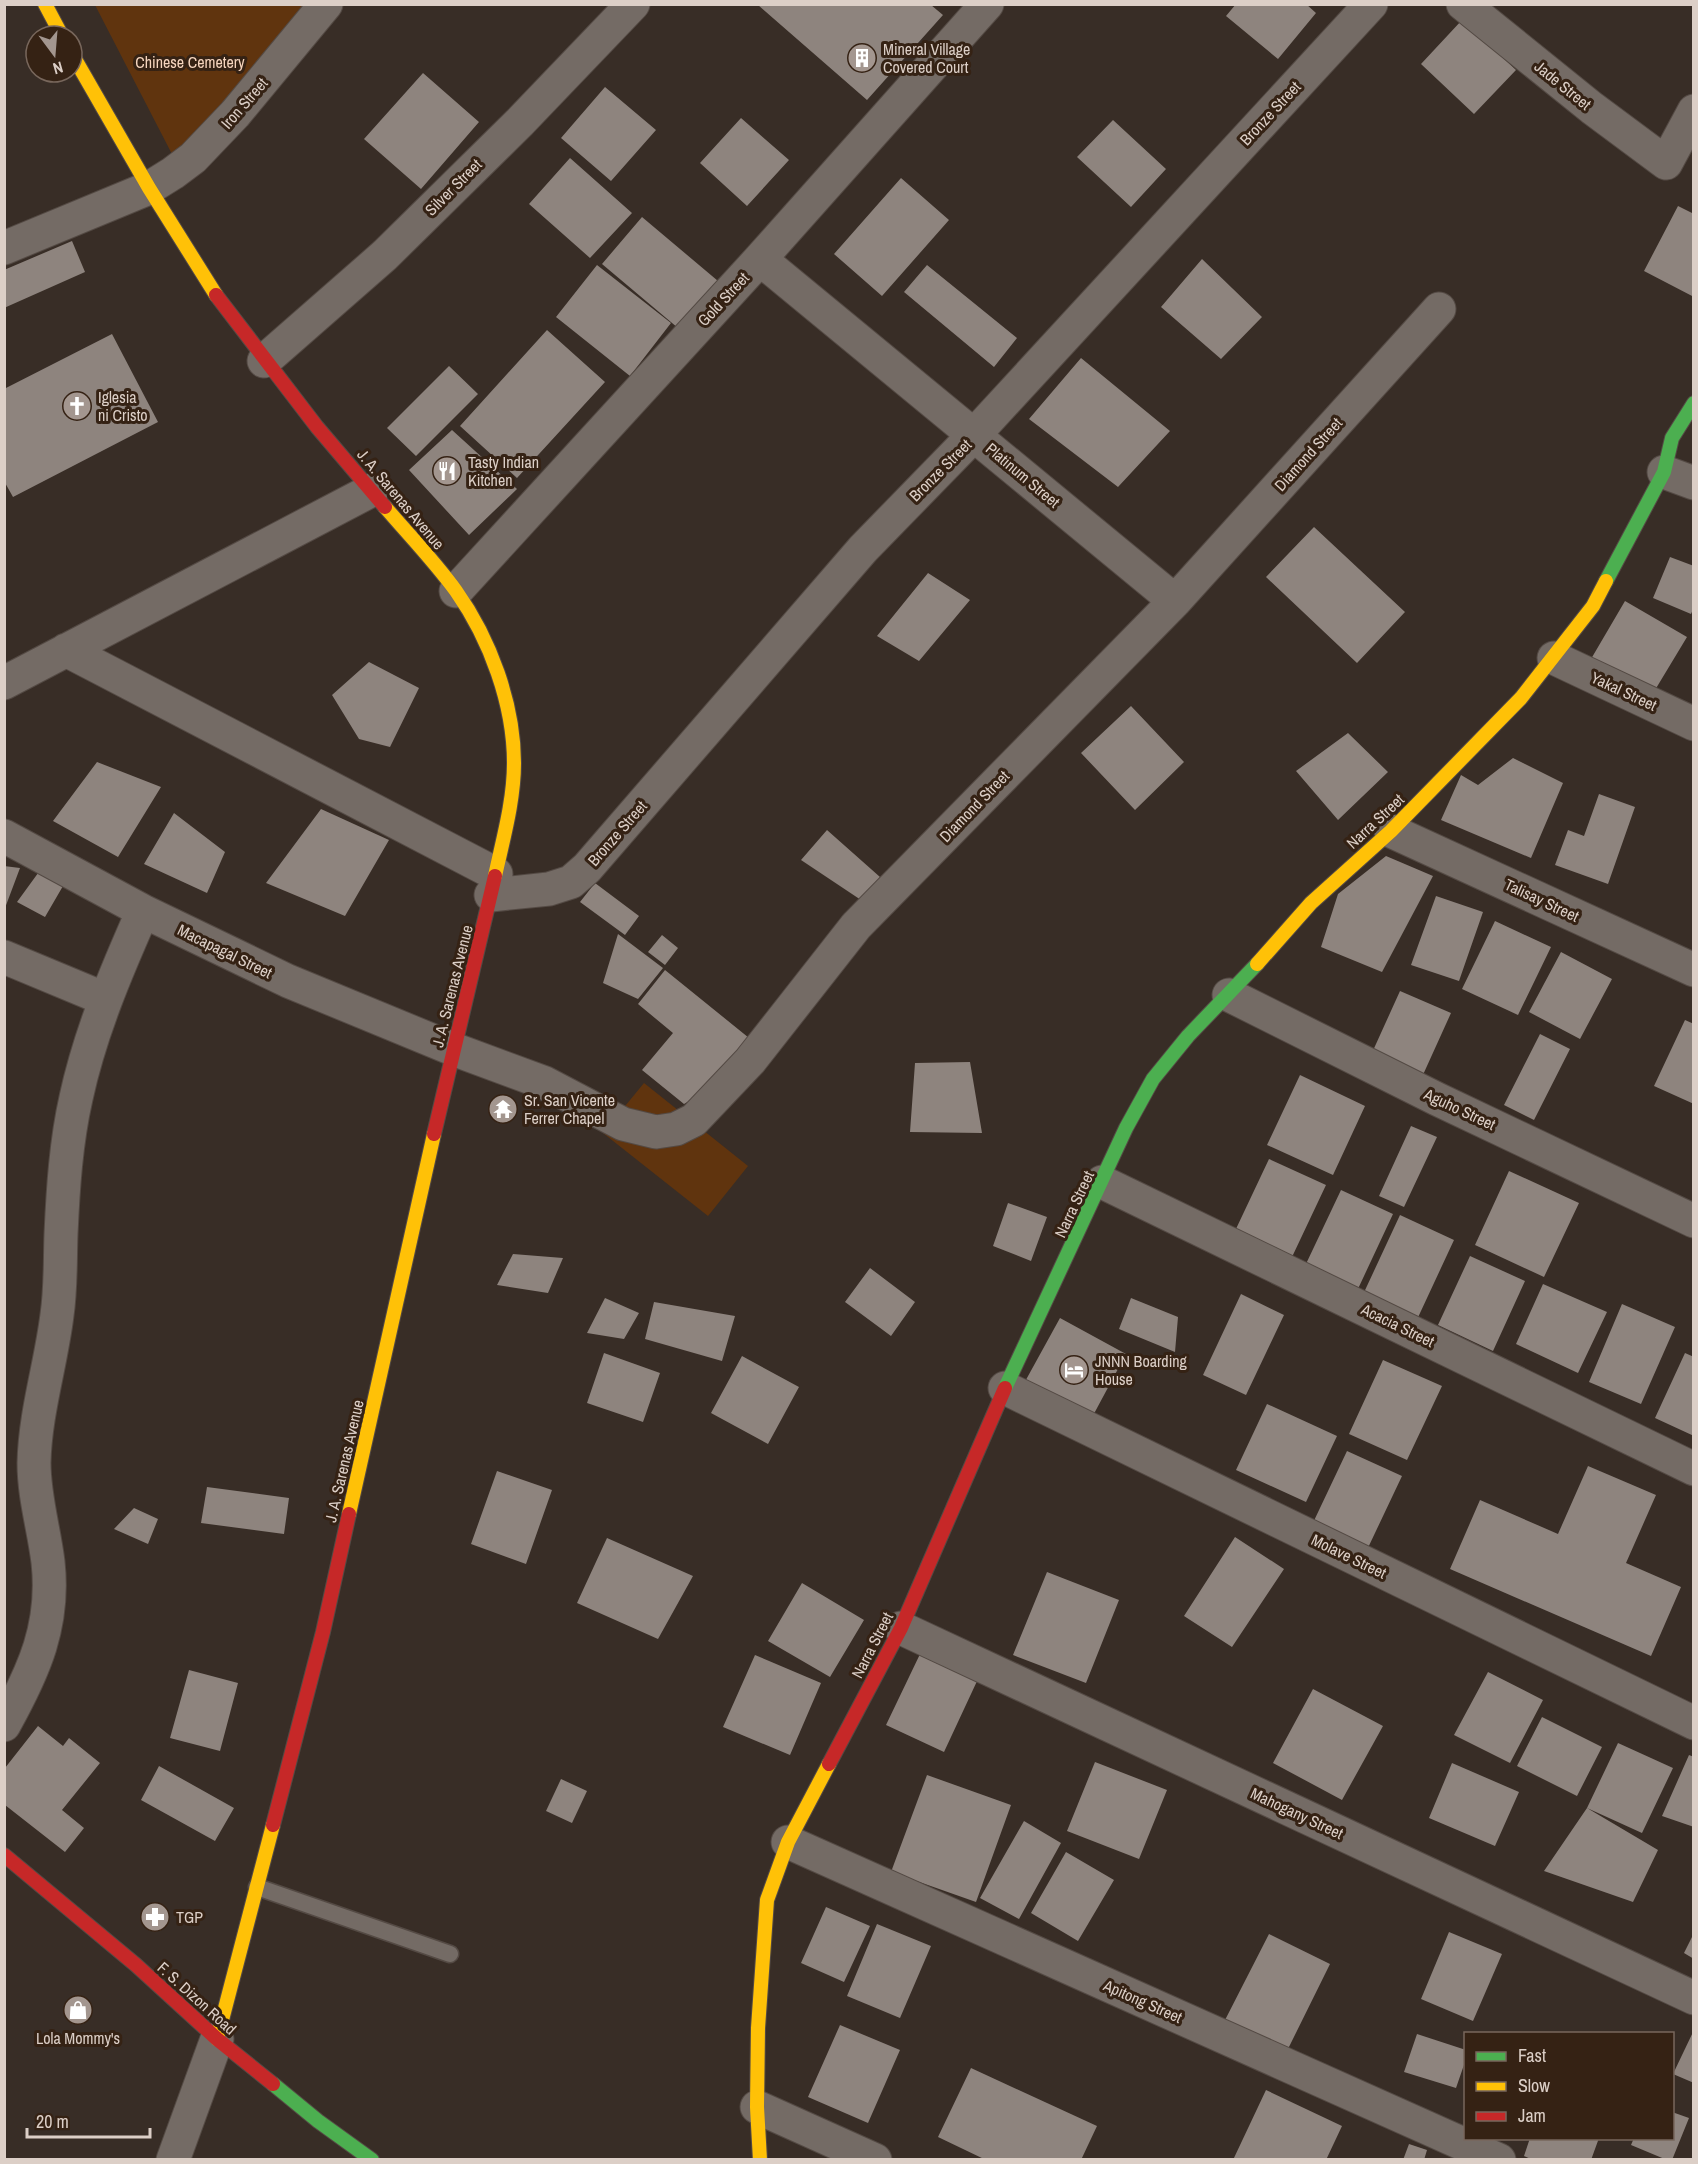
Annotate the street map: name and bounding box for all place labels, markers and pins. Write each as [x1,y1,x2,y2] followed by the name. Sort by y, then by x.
[883,38,970,78] place label: Mineral Village Covered Court
[846,42,878,74] building icon: Mineral Village Covered Court
[98,386,148,426] place label: Iglesia ni Cristo
[61,390,93,422] church icon: Iglesia ni Cristo
[468,451,539,491] place label: Tasty Indian Kitchen
[431,455,463,487] restaurant icon: Tasty Indian Kitchen
[524,1089,615,1129] place label: Sr. San Vicente Ferrer Chapel
[487,1093,519,1125] temple icon: Sr. San Vicente Ferrer Chapel
[1095,1350,1188,1390] place label: JNNN Boarding House
[1058,1354,1090,1386] hotel icon: JNNN Boarding House
[139,1901,171,1933] pharmacy icon: TGP
[176,1906,203,1928] place label: TGP
[62,1994,94,2026] shop icon: Lola Mommy's
[36,2027,120,2049] place label: Lola Mommy's

